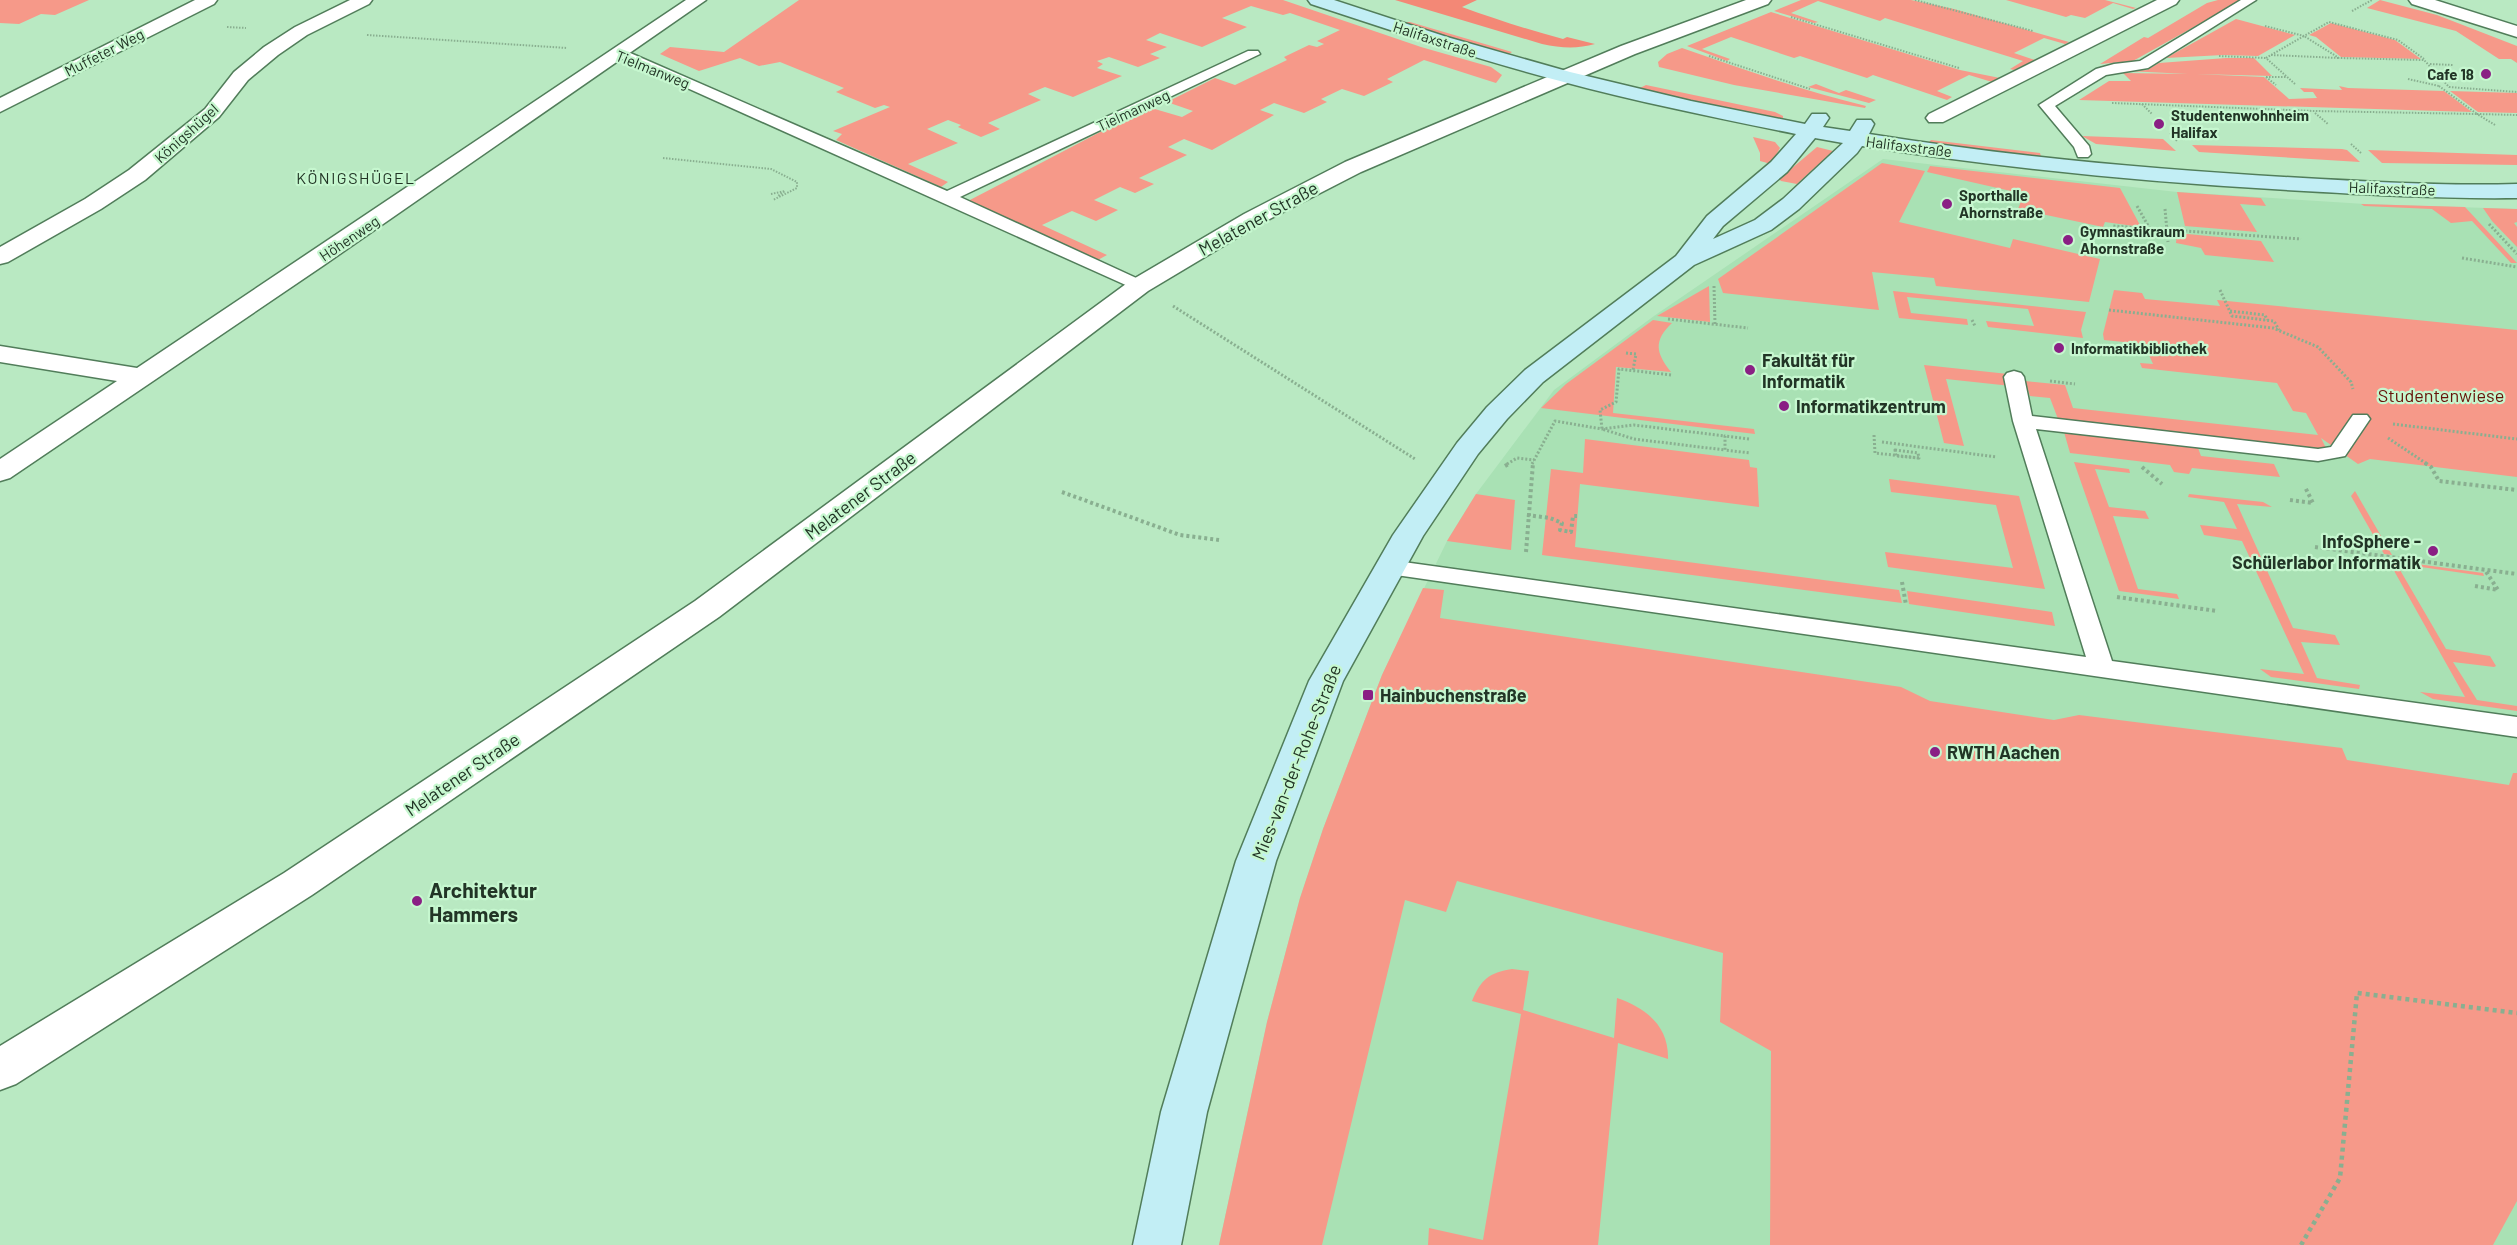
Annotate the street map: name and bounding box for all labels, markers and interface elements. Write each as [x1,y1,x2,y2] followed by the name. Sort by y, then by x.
[1391,17,1479,61] street label: Halifaxstraße
[61,24,147,80] street label: Muffeter Weg
[613,46,693,92] street label: Tielmanweg
[2427,65,2474,83] place label: Cafe 18
[2479,67,2493,81] marker: Cafe 18
[1094,85,1172,135] street label: Tielmanweg
[150,100,222,166] street label: Königshügel
[2171,106,2309,141] place label: Studentenwohnheim Halifax
[2152,117,2166,131] marker: Studentenwohnheim Halifax
[1865,132,1953,160] street label: Halifaxstraße
[296,168,416,187] district label: KÖNIGSHÜGEL
[1194,176,1322,260] street label: Melatener Straße
[2348,177,2436,199] street label: Halifaxstraße
[1959,186,2043,221] place label: Sporthalle Ahornstraße
[1940,197,1954,211] marker: Sporthalle Ahornstraße
[316,211,382,265] street label: Höhenweg
[2080,222,2185,257] place label: Gymnastikraum Ahornstraße
[2061,233,2075,247] marker: Gymnastikraum Ahornstraße
[2071,339,2207,357] place label: Informatikbibliothek
[2052,341,2066,355] marker: Informatikbibliothek
[1762,349,1855,392] place label: Fakultät für Informatik
[1743,363,1757,377] marker: Fakultät für Informatik
[2378,384,2504,406] park label: Studentenwiese
[1796,395,1946,417] place label: Informatikzentrum
[1777,399,1791,413] marker: Informatikzentrum
[800,446,920,544] street label: Melatener Straße
[2232,530,2421,573] place label: InfoSphere - Schülerlabor Informatik
[2426,544,2440,558] marker: InfoSphere - Schülerlabor Informatik
[1247,661,1345,863] street label: Mies-van-der-Rohe-Straße
[1380,684,1527,706] place label: Hainbuchenstraße
[1361,688,1375,702] marker: Hainbuchenstraße
[401,728,523,820] street label: Melatener Straße
[1947,741,2060,763] place label: RWTH Aachen
[1928,745,1942,759] marker: RWTH Aachen
[429,877,537,926] place label: Architektur Hammers
[410,894,424,908] marker: Architektur Hammers

